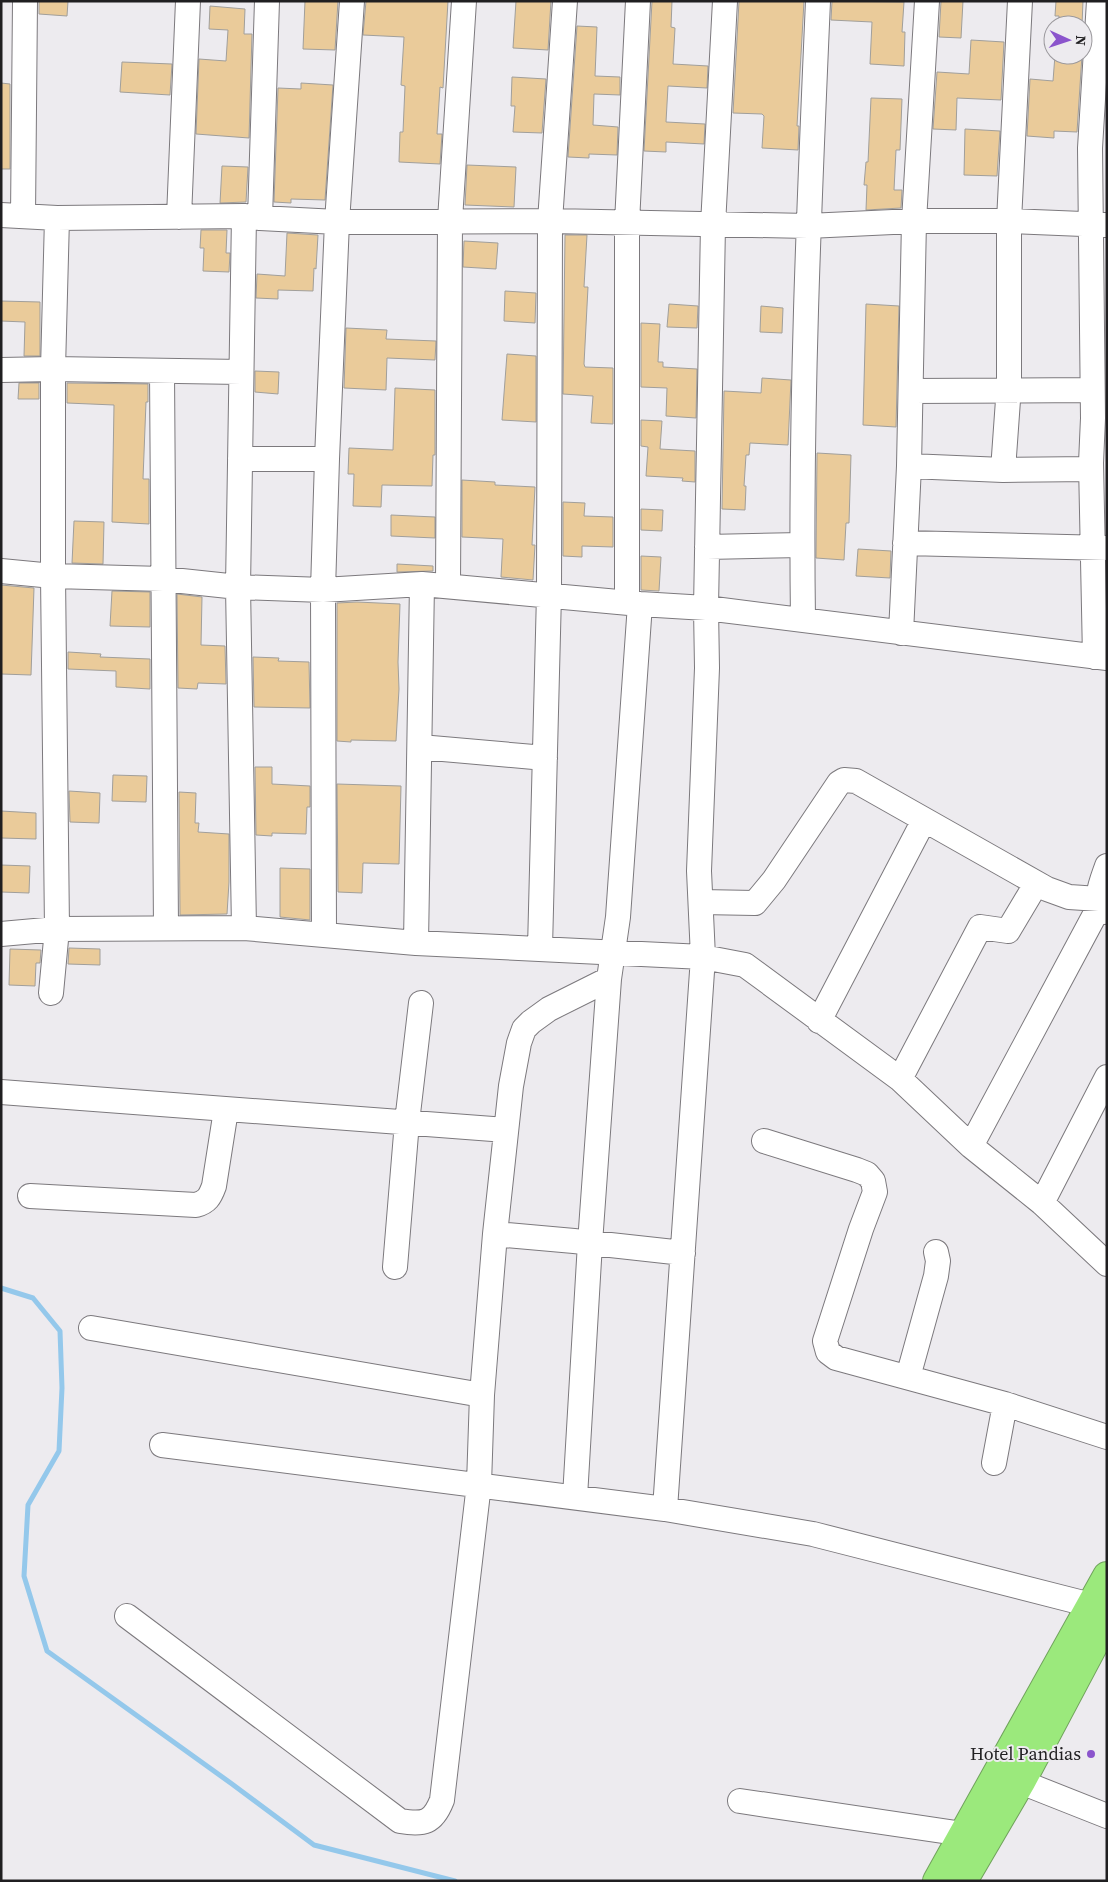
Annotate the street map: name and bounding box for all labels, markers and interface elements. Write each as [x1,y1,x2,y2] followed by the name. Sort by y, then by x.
[1043,15,1093,65] north arrow
[1071,35,1091,46] text: N
[970,1741,1081,1766] place label: Hotel Pandias
[1085,1748,1097,1760] marker: Hotel Pandias

